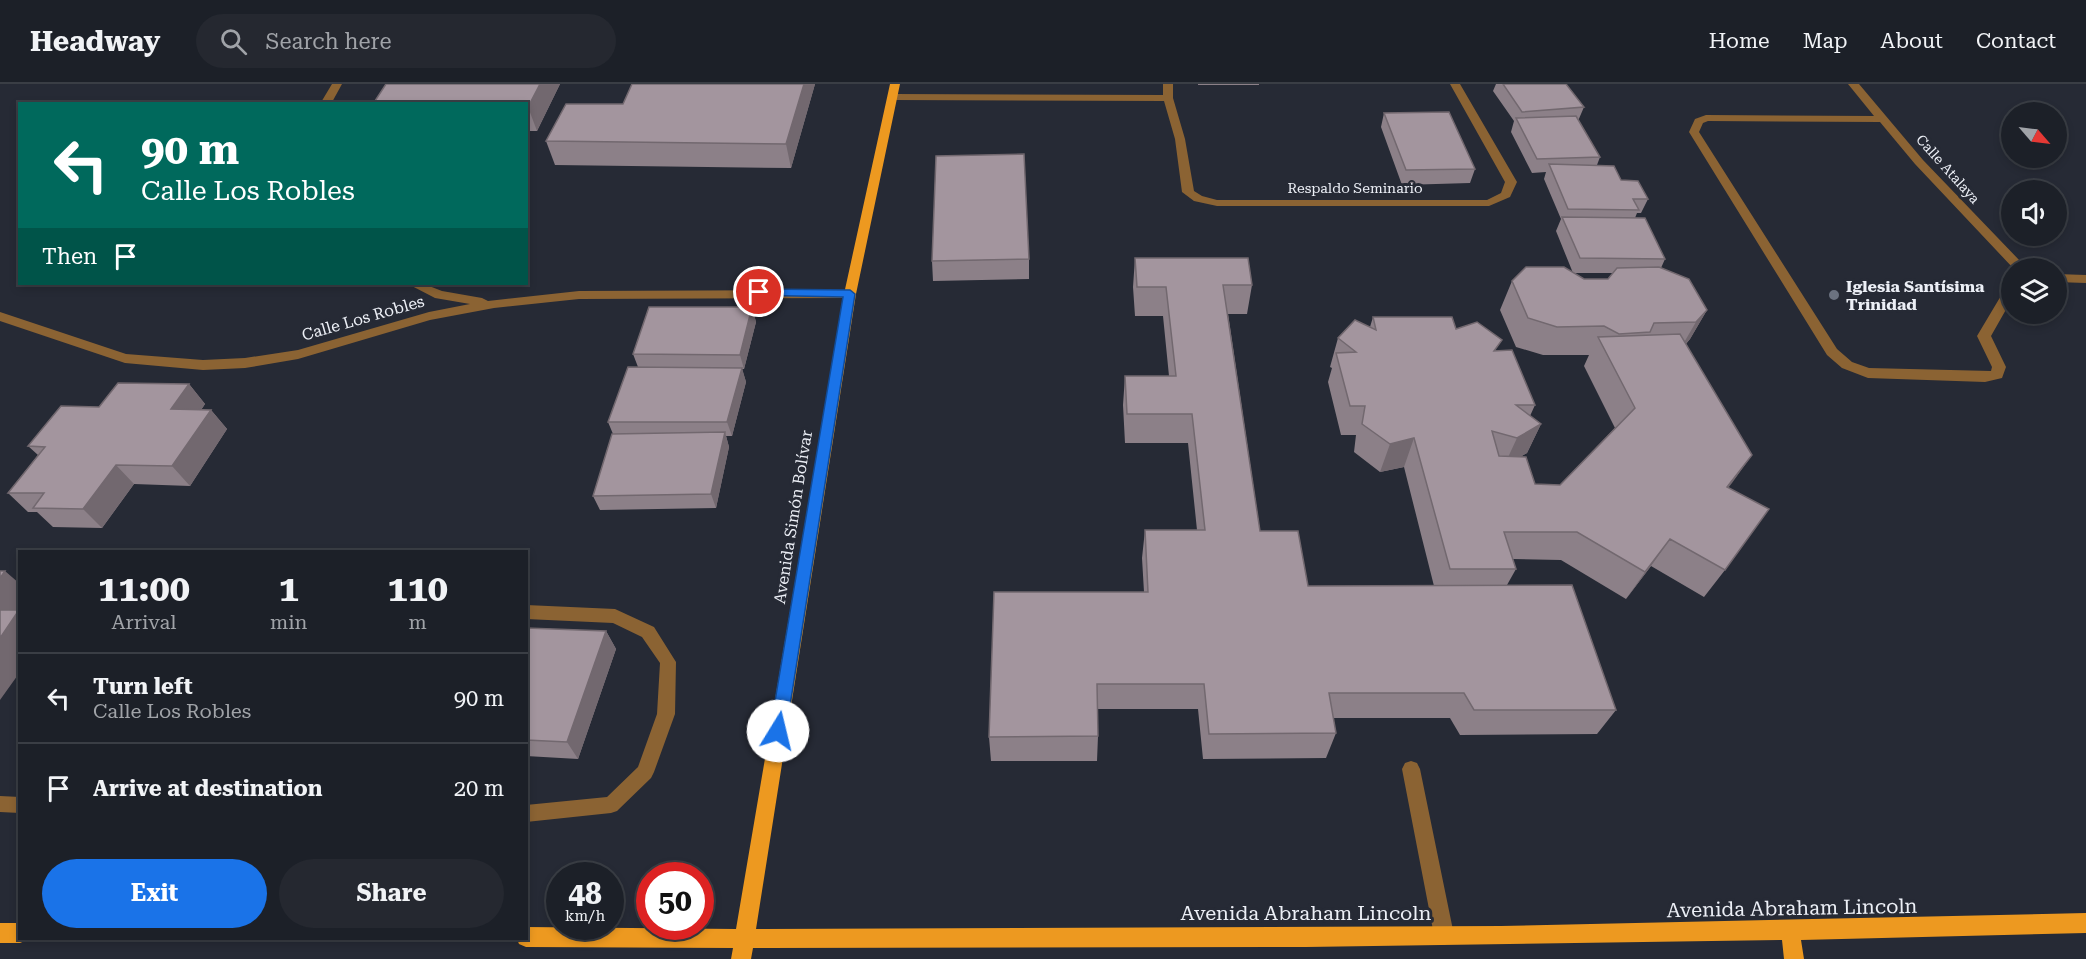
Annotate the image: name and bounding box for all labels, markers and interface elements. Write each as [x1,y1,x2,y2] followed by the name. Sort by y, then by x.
[196,14,616,68] search box
[30,25,160,58] text: Headway
[217,25,250,58] icon: search
[265,29,391,54] text: Search here
[1709,29,1770,53] text: Home
[1803,29,1848,53] text: Map
[1881,29,1943,53] text: About
[1976,29,2056,53] text: Contact
[2001,102,2067,168] north arrow
[2001,102,2067,324] map controls
[141,125,239,174] text: 90 m
[42,126,120,204] icon: left
[1913,131,1983,207] street label: Calle Atalaya
[141,175,355,207] text: Calle Los Robles
[1287,180,1423,196] street label: Respaldo Seminario
[2001,180,2067,246] button: sound
[109,240,142,273] icon: arrive
[42,244,97,269] text: Then
[2001,258,2067,324] button: layers
[733,266,784,317] pin
[742,275,775,308] icon: arrive
[1846,277,1985,314] place label: Iglesia Santísima Trinidad
[1827,288,1841,302] marker: Iglesia Santísima Trinidad
[299,291,427,345] street label: Calle Los Robles
[770,428,816,605] street label: Avenida Simón Bolívar
[98,568,190,610] text: 11:00
[279,568,299,610] text: 1
[388,568,448,610] text: 110
[111,610,176,634] text: Arrival
[270,610,307,634] text: min
[409,610,427,634] text: m
[93,674,193,699] text: Turn left
[42,682,75,715] icon: left
[454,686,504,711] text: 90 m
[93,699,251,723] text: Calle Los Robles
[746,699,810,763] position arrow
[42,772,75,805] icon: arrive
[93,776,322,801] text: Arrive at destination
[454,776,504,801] text: 20 m
[42,859,267,928] button: Exit
[279,859,504,928] button: Share
[636,862,714,940] speed limit sign: 50
[568,876,602,911] text: 48
[1666,894,1918,922] street label: Avenida Abraham Lincoln
[1181,901,1432,925] street label: Avenida Abraham Lincoln
[565,907,605,925] text: km/h

